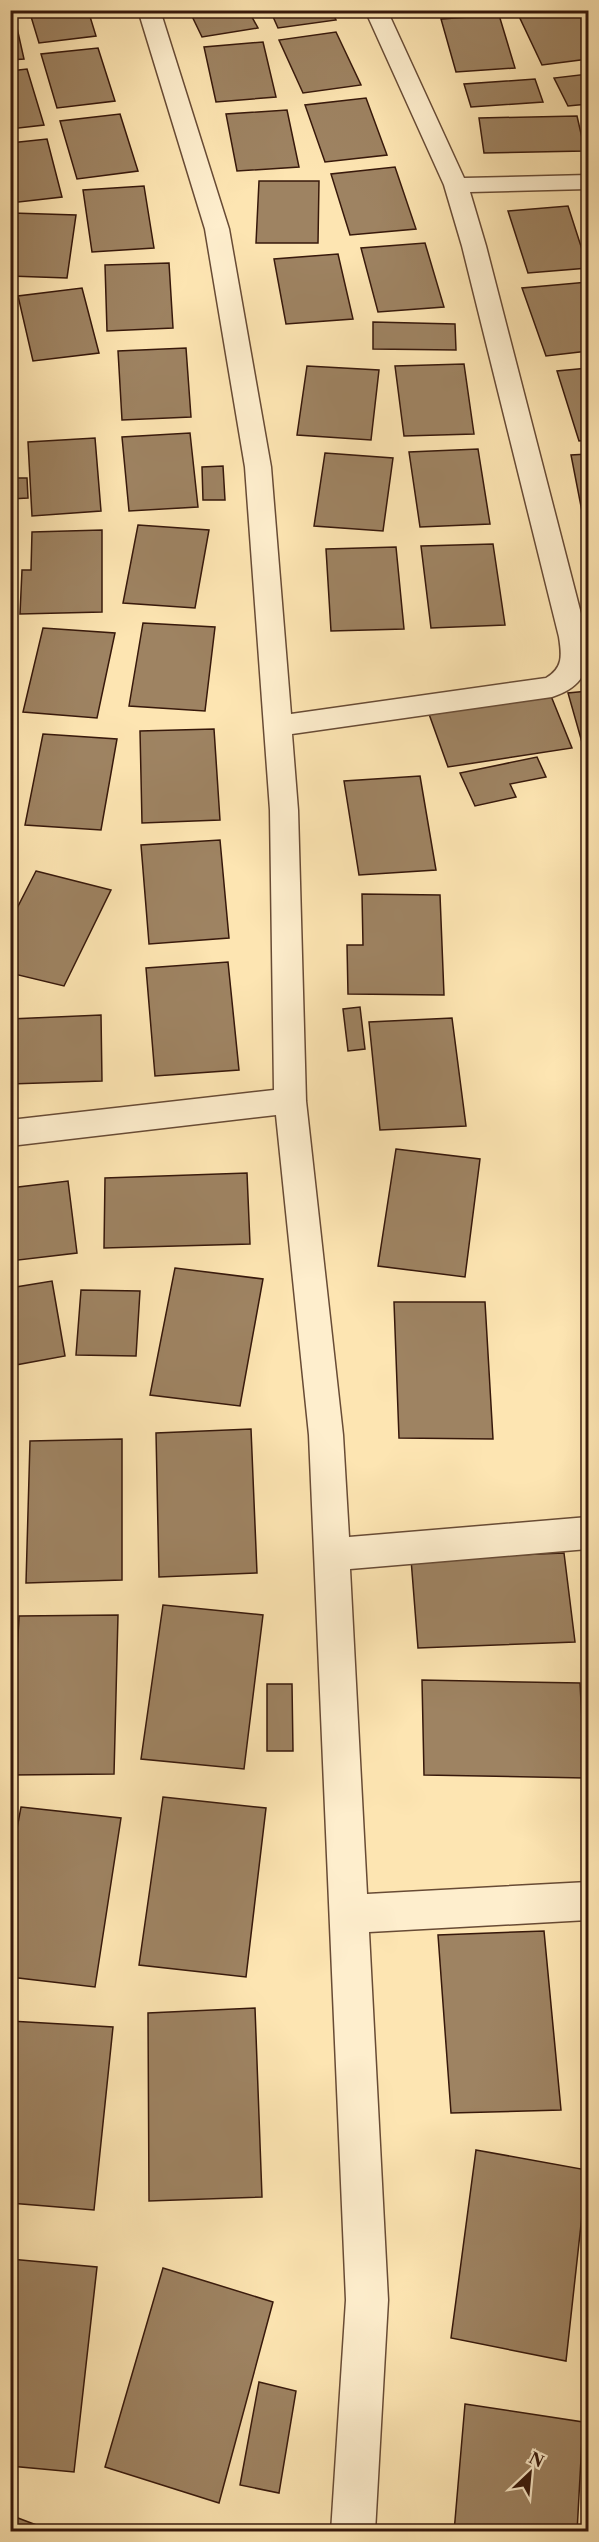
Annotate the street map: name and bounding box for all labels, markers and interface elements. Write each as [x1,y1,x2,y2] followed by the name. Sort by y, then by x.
[500,2443,560,2503] north arrow
[526,2447,547,2472] text: N

